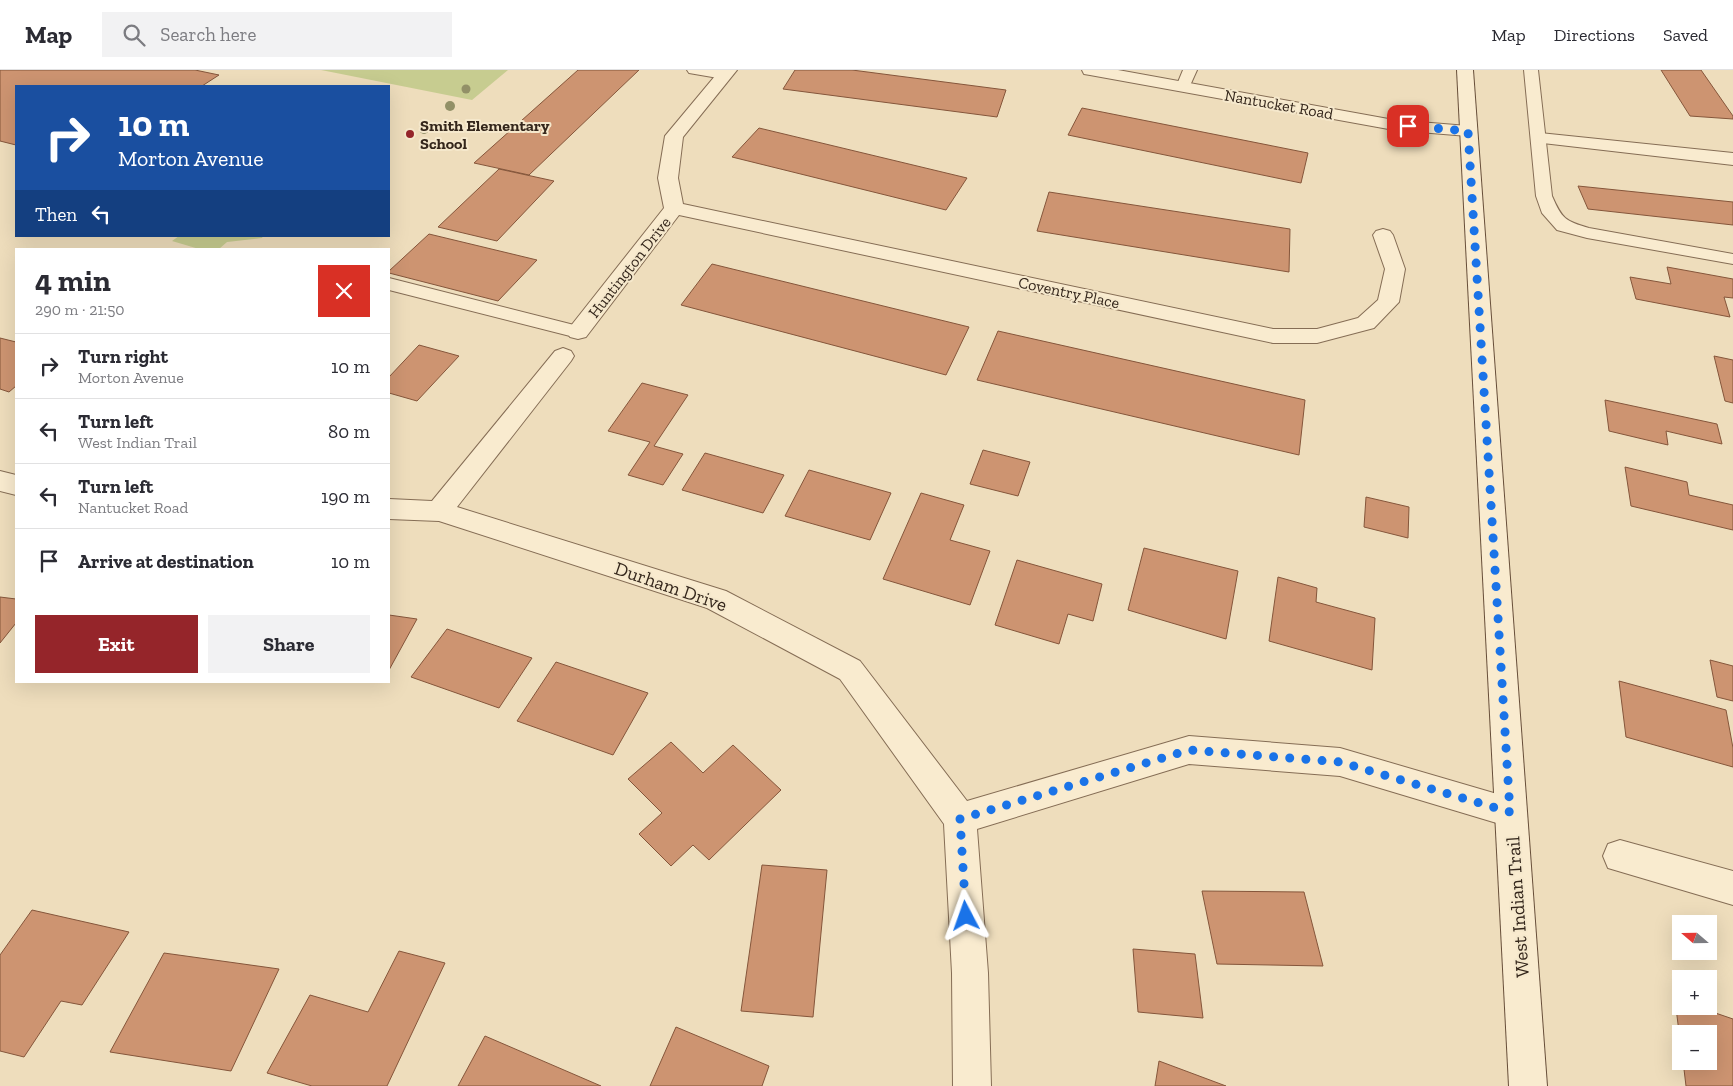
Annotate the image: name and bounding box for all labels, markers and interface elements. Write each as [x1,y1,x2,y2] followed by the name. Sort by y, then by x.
[102,12,452,57] search box
[25,20,72,49] text: Map
[120,21,148,49] icon: search
[160,23,257,46] text: Search here
[1491,24,1526,46] text: Map
[1554,24,1635,46] text: Directions
[1663,24,1708,46] text: Saved
[1223,86,1335,123] street label: Nantucket Road
[118,103,190,145] text: 10 m
[35,105,100,170] icon: right
[1387,105,1429,147] pin
[1394,112,1422,140] icon: arrive
[420,116,550,153] place label: Smith Elementary School
[404,128,416,140] marker: Smith Elementary School
[118,145,264,172] text: Morton Avenue
[87,200,115,228] icon: left
[35,203,77,226] text: Then
[584,213,675,322] street label: Huntington Drive
[35,263,111,299] text: 4 min
[318,265,370,317] button: close
[1017,272,1121,312] street label: Coventry Place
[35,300,125,319] text: 290 m · 21:50
[78,345,168,368] text: Turn right
[35,352,63,380] icon: right
[331,355,370,378] text: 10 m
[78,368,184,387] text: Morton Avenue
[78,410,153,433] text: Turn left
[35,417,63,445] icon: left
[328,420,370,443] text: 80 m
[78,433,197,452] text: West Indian Trail
[78,475,153,498] text: Turn left
[35,482,63,510] icon: left
[321,485,370,508] text: 190 m
[78,498,188,517] text: Nantucket Road
[35,547,63,575] icon: arrive
[78,550,254,573] text: Arrive at destination
[331,550,370,573] text: 10 m
[612,557,730,616] street label: Durham Drive
[35,615,198,673] button: Exit
[208,615,370,673] button: Share
[1501,836,1534,978] street label: West Indian Trail
[939,889,991,941] position arrow
[1672,915,1718,960] north arrow
[1672,915,1717,1070] map controls
[1672,970,1717,1015] button: +
[1672,1025,1717,1070] button: −

